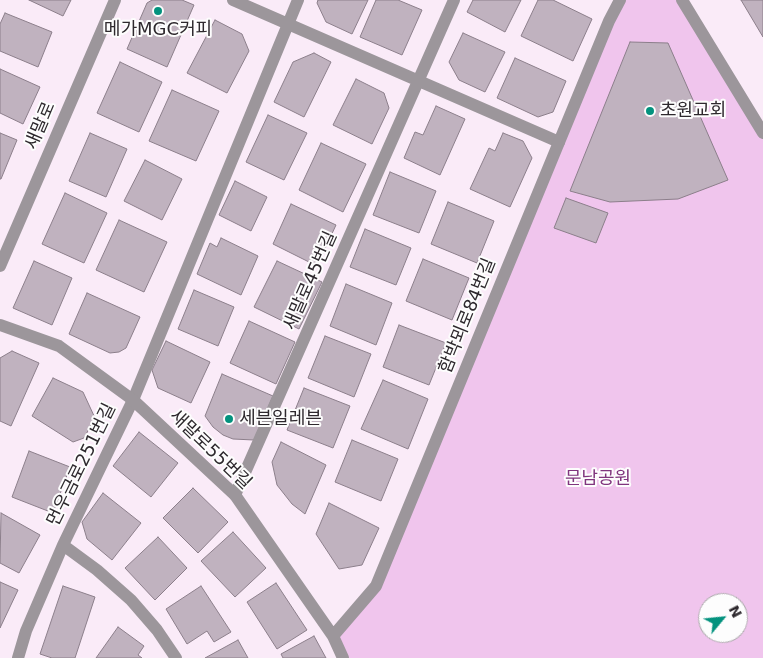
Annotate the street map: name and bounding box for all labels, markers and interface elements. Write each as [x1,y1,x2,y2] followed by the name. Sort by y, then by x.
[152,5,164,17] marker: 메가MGC커피
[104,19,212,41] place label: 메가MGC커피
[21,99,61,153] street label: 새말로
[660,100,726,122] place label: 초원교회
[644,105,656,117] marker: 초원교회
[280,228,342,334] street label: 새말로45번길
[435,255,501,377] street label: 함박뫼로84번길
[43,400,121,530] street label: 먼우금로251번길
[164,406,256,494] street label: 새말로55번길
[239,408,322,430] place label: 세븐일레븐
[223,413,235,425] marker: 세븐일레븐
[565,468,631,490] park label: 문남공원
[698,593,748,643] north arrow
[726,602,745,620] text: N

